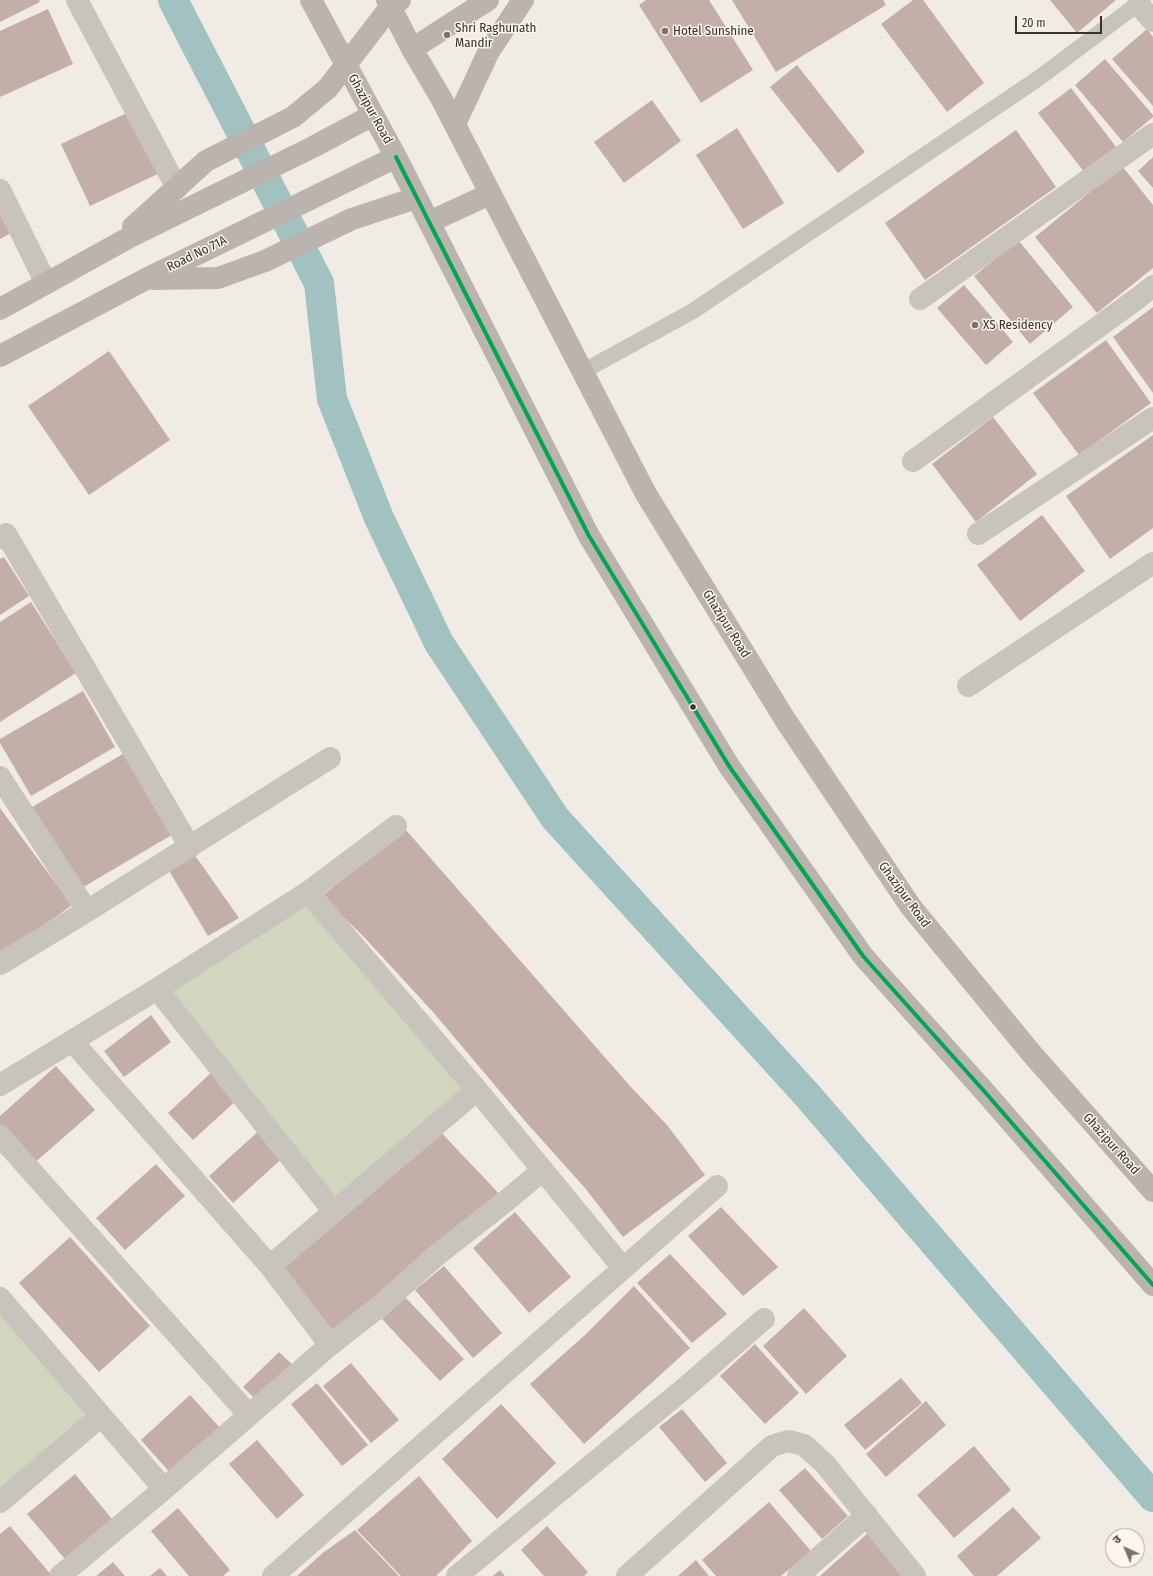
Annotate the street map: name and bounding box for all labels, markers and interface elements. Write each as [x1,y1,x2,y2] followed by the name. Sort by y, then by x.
[1017,8,1104,34] scale bar
[1022,16,1046,30] text: 20 m
[455,20,536,51] place label: Shri Raghunath Mandir
[673,23,754,39] place label: Hotel Sunshine
[660,26,670,36] marker: Hotel Sunshine
[442,30,452,40] marker: Shri Raghunath Mandir
[344,71,396,147] street label: Ghazipur Road
[164,233,230,275] street label: Road No 71A
[983,317,1052,333] place label: XS Residency
[970,320,980,330] marker: XS Residency
[699,587,753,661] street label: Ghazipur Road
[688,702,698,712] unlabelled marker
[875,859,933,931] street label: Ghazipur Road
[1079,1110,1143,1178] street label: Ghazipur Road
[1105,1528,1145,1568] north arrow
[1110,1533,1124,1547] text: उ

